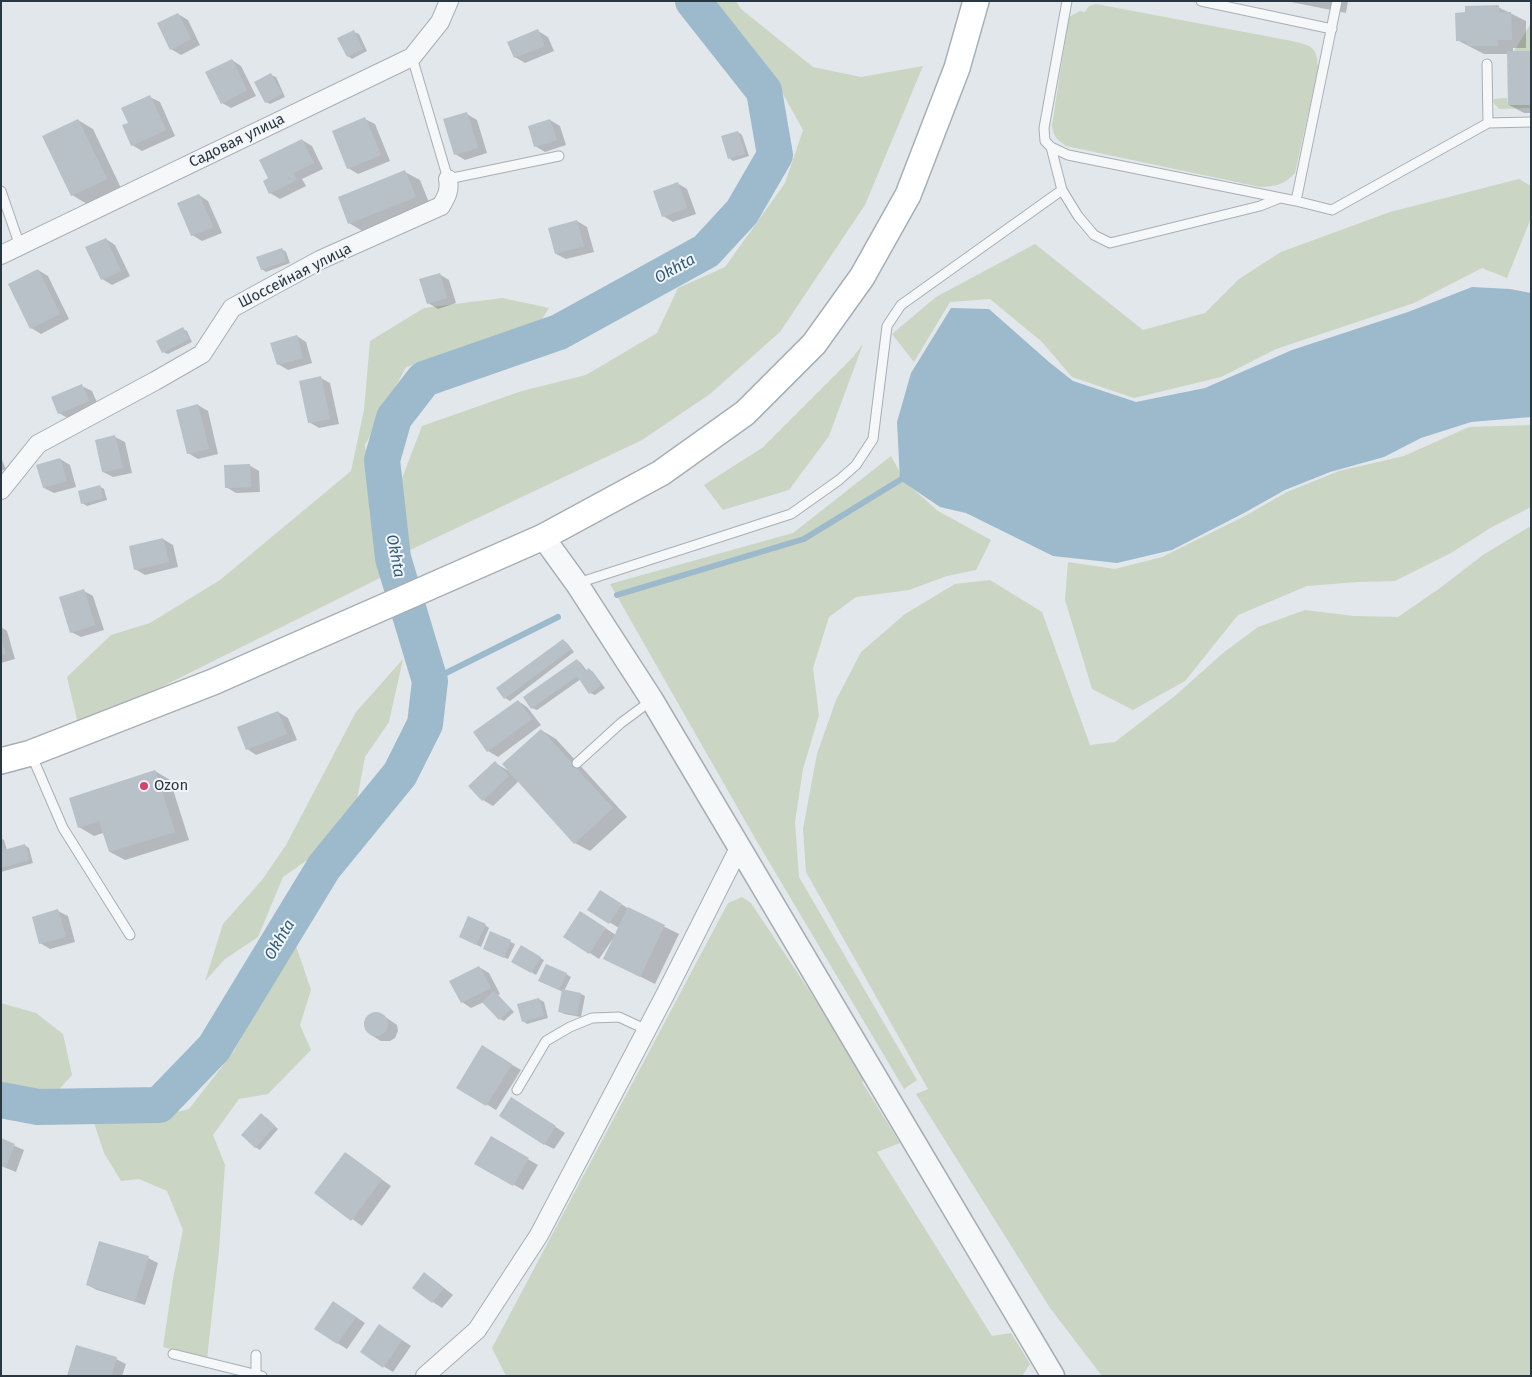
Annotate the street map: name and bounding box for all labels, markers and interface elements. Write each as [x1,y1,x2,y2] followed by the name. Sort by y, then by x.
[186,110,288,172] street label: Садовая улица
[235,240,355,312] street label: Шоссейная улица
[651,250,699,288] water label: Okhta
[381,533,409,579] water label: Okhta
[154,777,188,795] place label: Ozon
[138,780,150,792] marker: Ozon
[261,916,299,964] water label: Okhta

